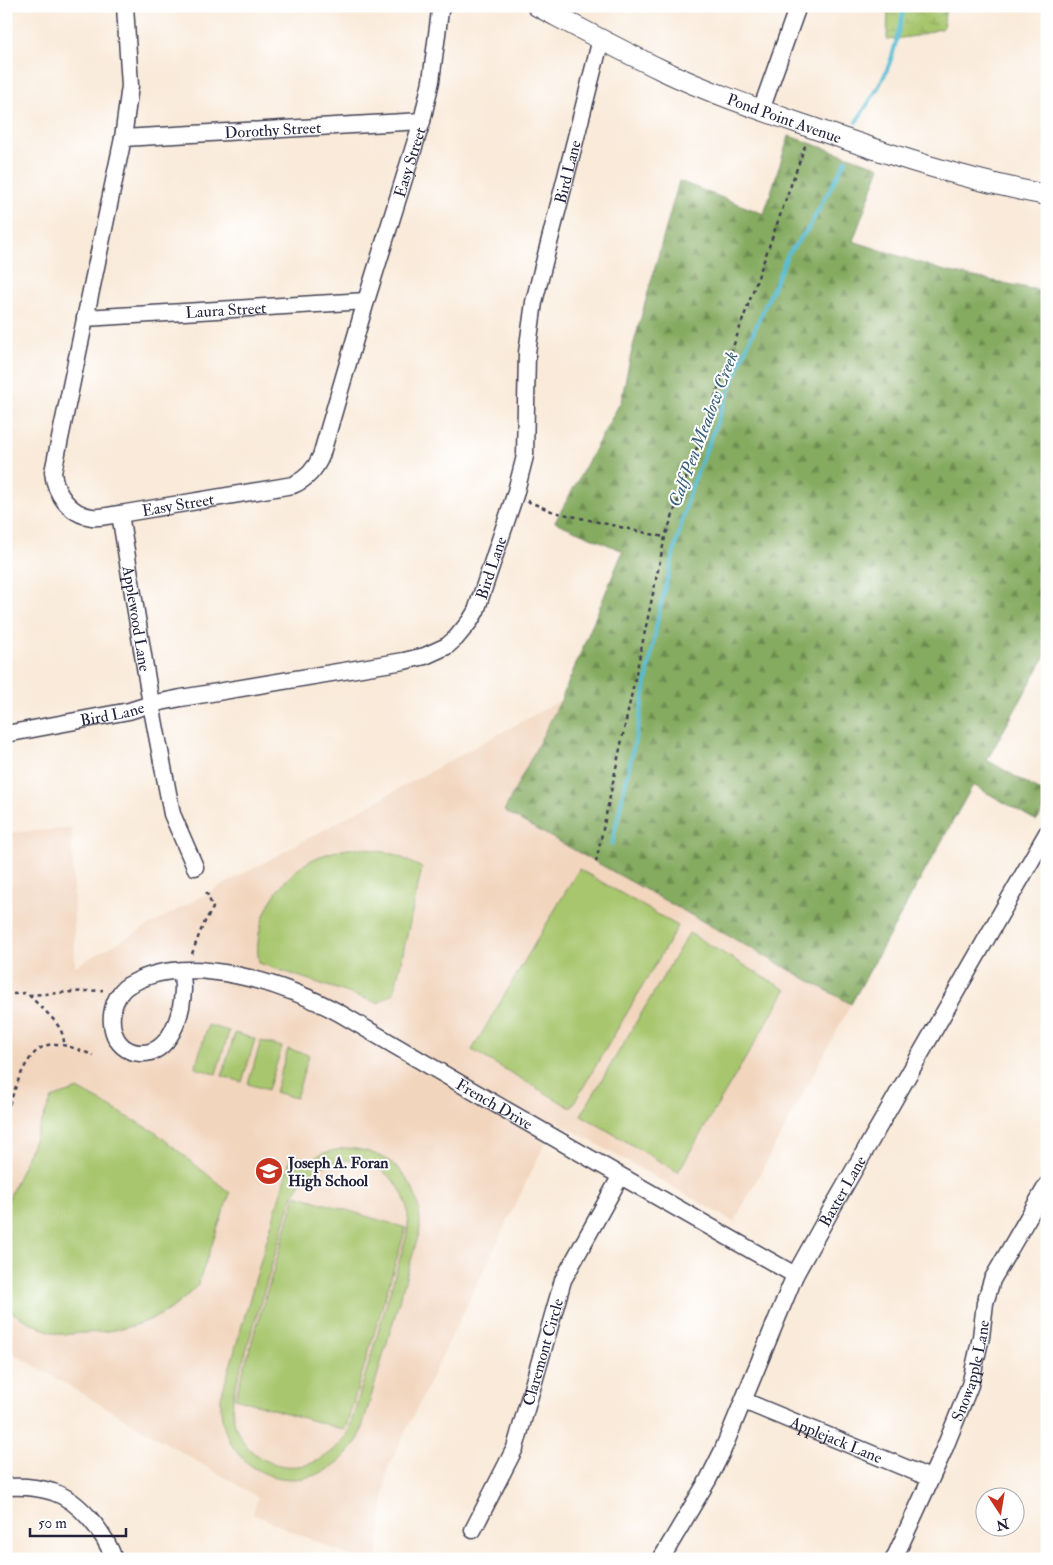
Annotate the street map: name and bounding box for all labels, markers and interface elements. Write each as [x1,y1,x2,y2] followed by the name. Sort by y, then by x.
[724,89,844,148] street label: Pond Point Avenue
[224,118,322,143] street label: Dorothy Street
[390,125,430,200] street label: Easy Street
[550,138,586,206] street label: Bird Lane
[185,298,267,323] street label: Laura Street
[663,348,744,510] water label: Calf Pen Meadow Creek
[141,489,215,521] street label: Easy Street
[472,534,511,602] street label: Bird Lane
[117,564,155,673] street label: Applewood Lane
[79,698,147,731] street label: Bird Lane
[452,1074,536,1135] street label: French Drive
[815,1152,871,1230] street label: Baxter Lane
[287,1153,389,1192] place label: Joseph A. Foran High School
[254,1156,284,1186] school or university icon: Joseph A. Foran High School
[519,1296,568,1408] street label: Claremont Circle
[947,1319,994,1424] street label: Snowapple Lane
[786,1412,885,1468] street label: Applejack Lane
[976,1488,1026,1538] north arrow
[30,1505,126,1537] scale bar
[38,1514,67,1533] text: 50 m
[994,1514,1011,1534] text: N

